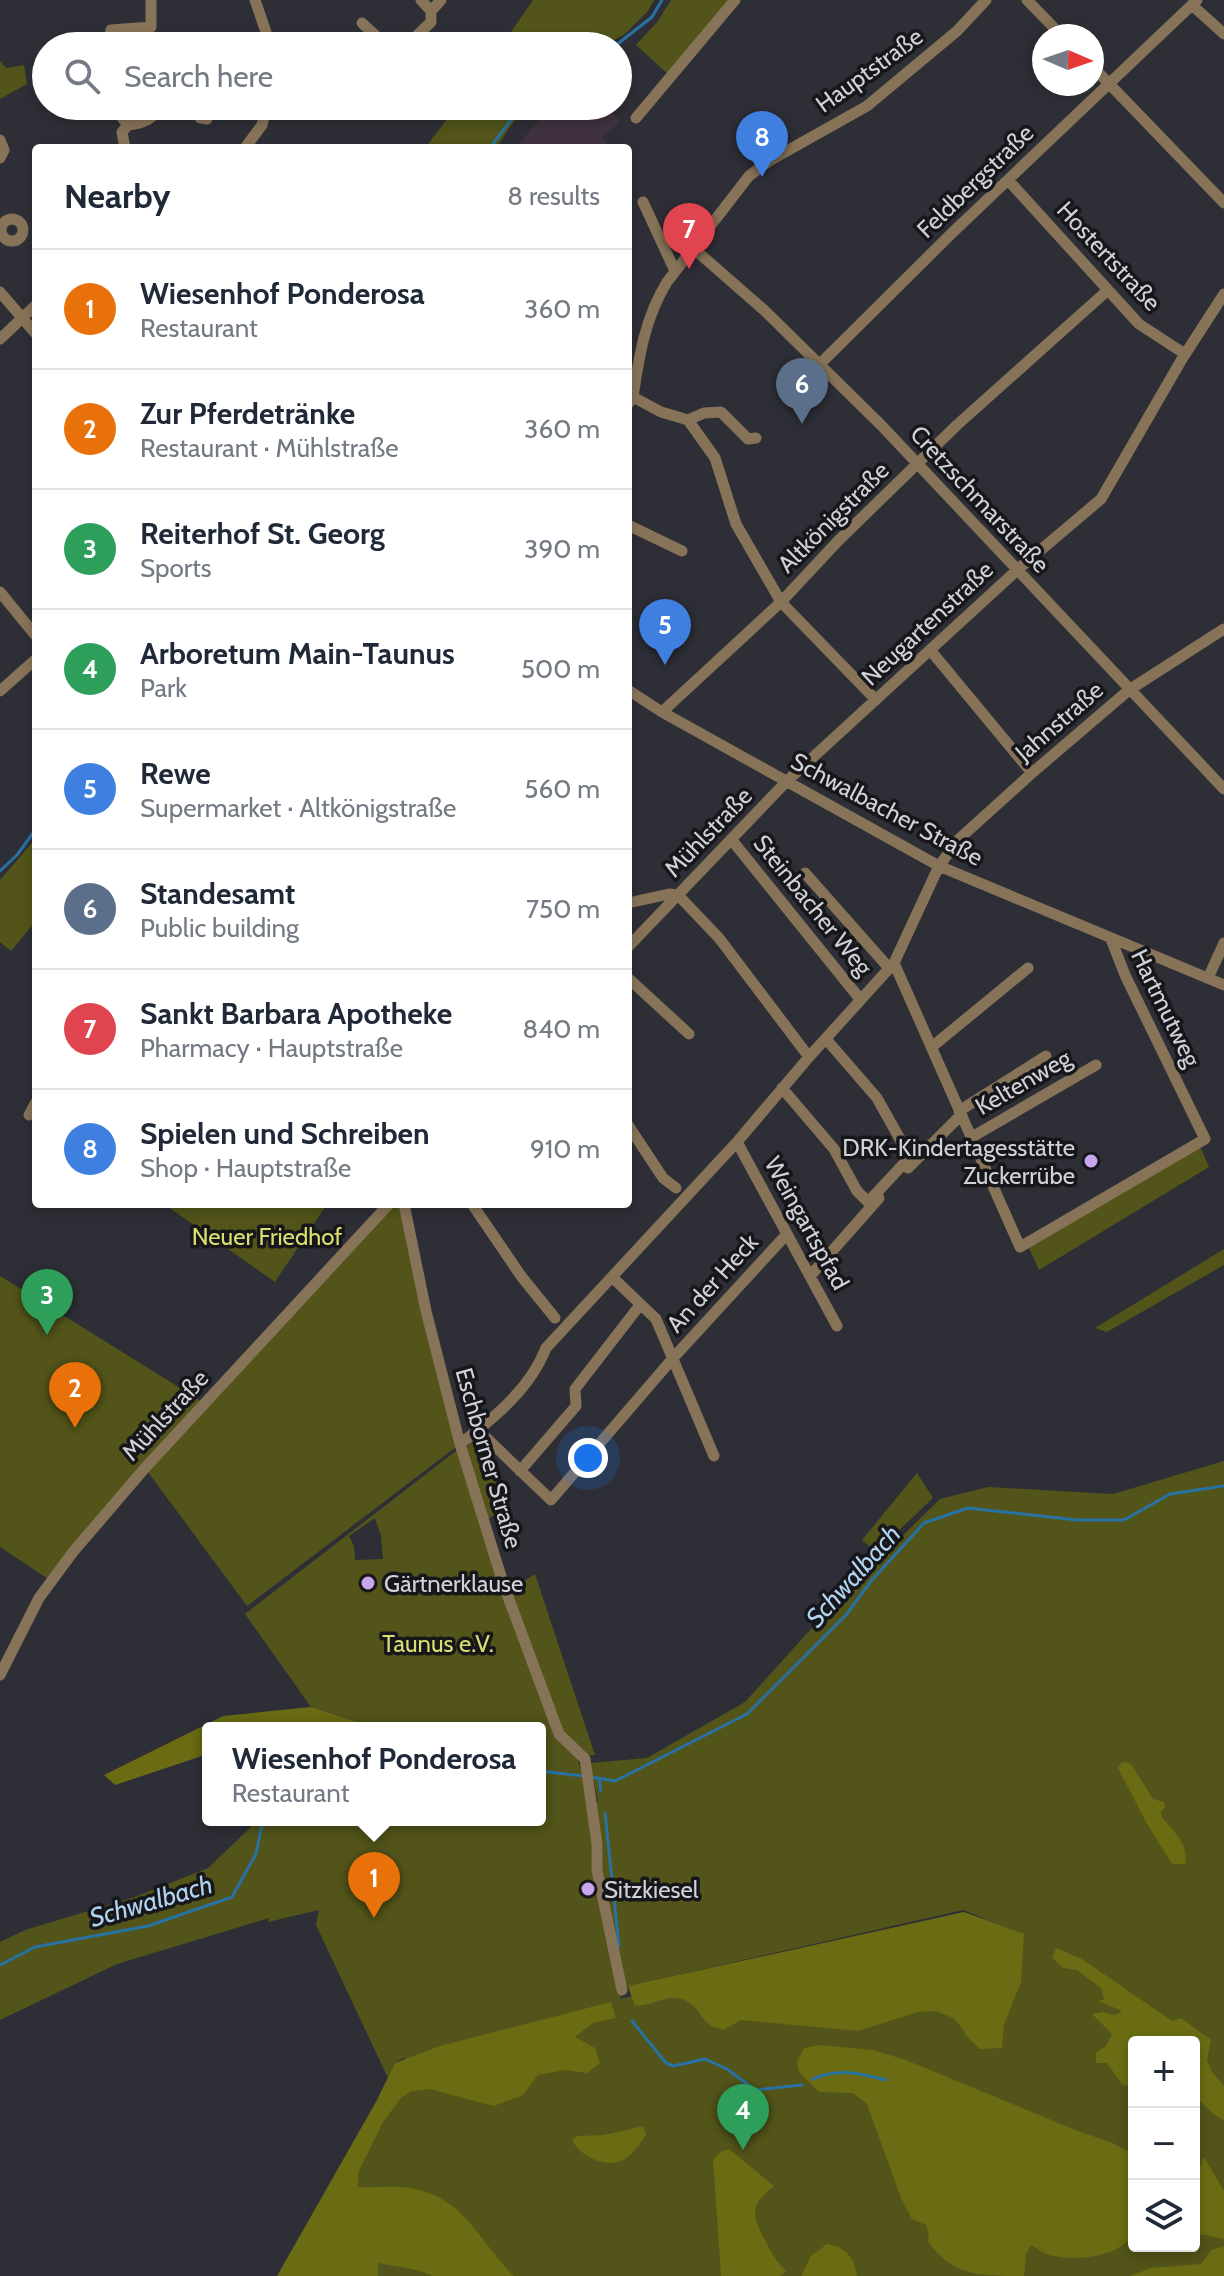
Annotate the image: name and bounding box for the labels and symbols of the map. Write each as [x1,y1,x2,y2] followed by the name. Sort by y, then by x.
[810,22,928,118] street label: Hauptstraße
[1032,24,1104,96] north arrow
[736,111,788,177] pin: 8
[911,118,1039,244] street label: Feldbergstraße
[1051,195,1167,317] street label: Hostertstraße
[663,203,715,269] pin: 7
[776,358,828,424] pin: 6
[904,419,1056,579] street label: Cretzschmarstraße
[771,455,895,579] street label: Altkönigstraße
[855,555,999,691] street label: Neugartenstraße
[639,599,691,665] pin: 5
[1008,675,1109,768] street label: Jahnstraße
[786,746,988,872] street label: Schwalbacher Straße
[658,781,758,883] street label: Mühlstraße
[747,829,879,982] street label: Steinbacher Weg
[1125,945,1207,1072] street label: Hartmutweg
[970,1043,1077,1121] street label: Keltenweg
[842,1133,1075,1190] place label: DRK-Kindertagesstätte Zuckerrübe
[759,1151,855,1295] street label: Weingartspfad
[1082,1152,1100,1170] marker: DRK-Kindertagesstätte Zuckerrübe
[192,1222,342,1251] park label: Neuer Friedhof
[660,1228,764,1338] street label: An der Heck
[21,1269,73,1335] pin: 3
[49,1362,101,1428] pin: 2
[116,1364,214,1466] street label: Mühlstraße
[449,1364,529,1552] street label: Eschborner Straße
[568,1438,608,1478] your location
[799,1518,907,1634] water label: Schwalbach
[384,1569,523,1598] place label: Gärtnerklause
[359,1574,377,1592] marker: Gärtnerklause
[382,1629,494,1658] park label: Taunus e.V.
[348,1852,400,1918] pin: 1
[86,1868,216,1934] water label: Schwalbach
[604,1875,699,1904] place label: Sitzkiesel
[579,1880,597,1898] marker: Sitzkiesel
[717,2084,769,2150] pin: 4

